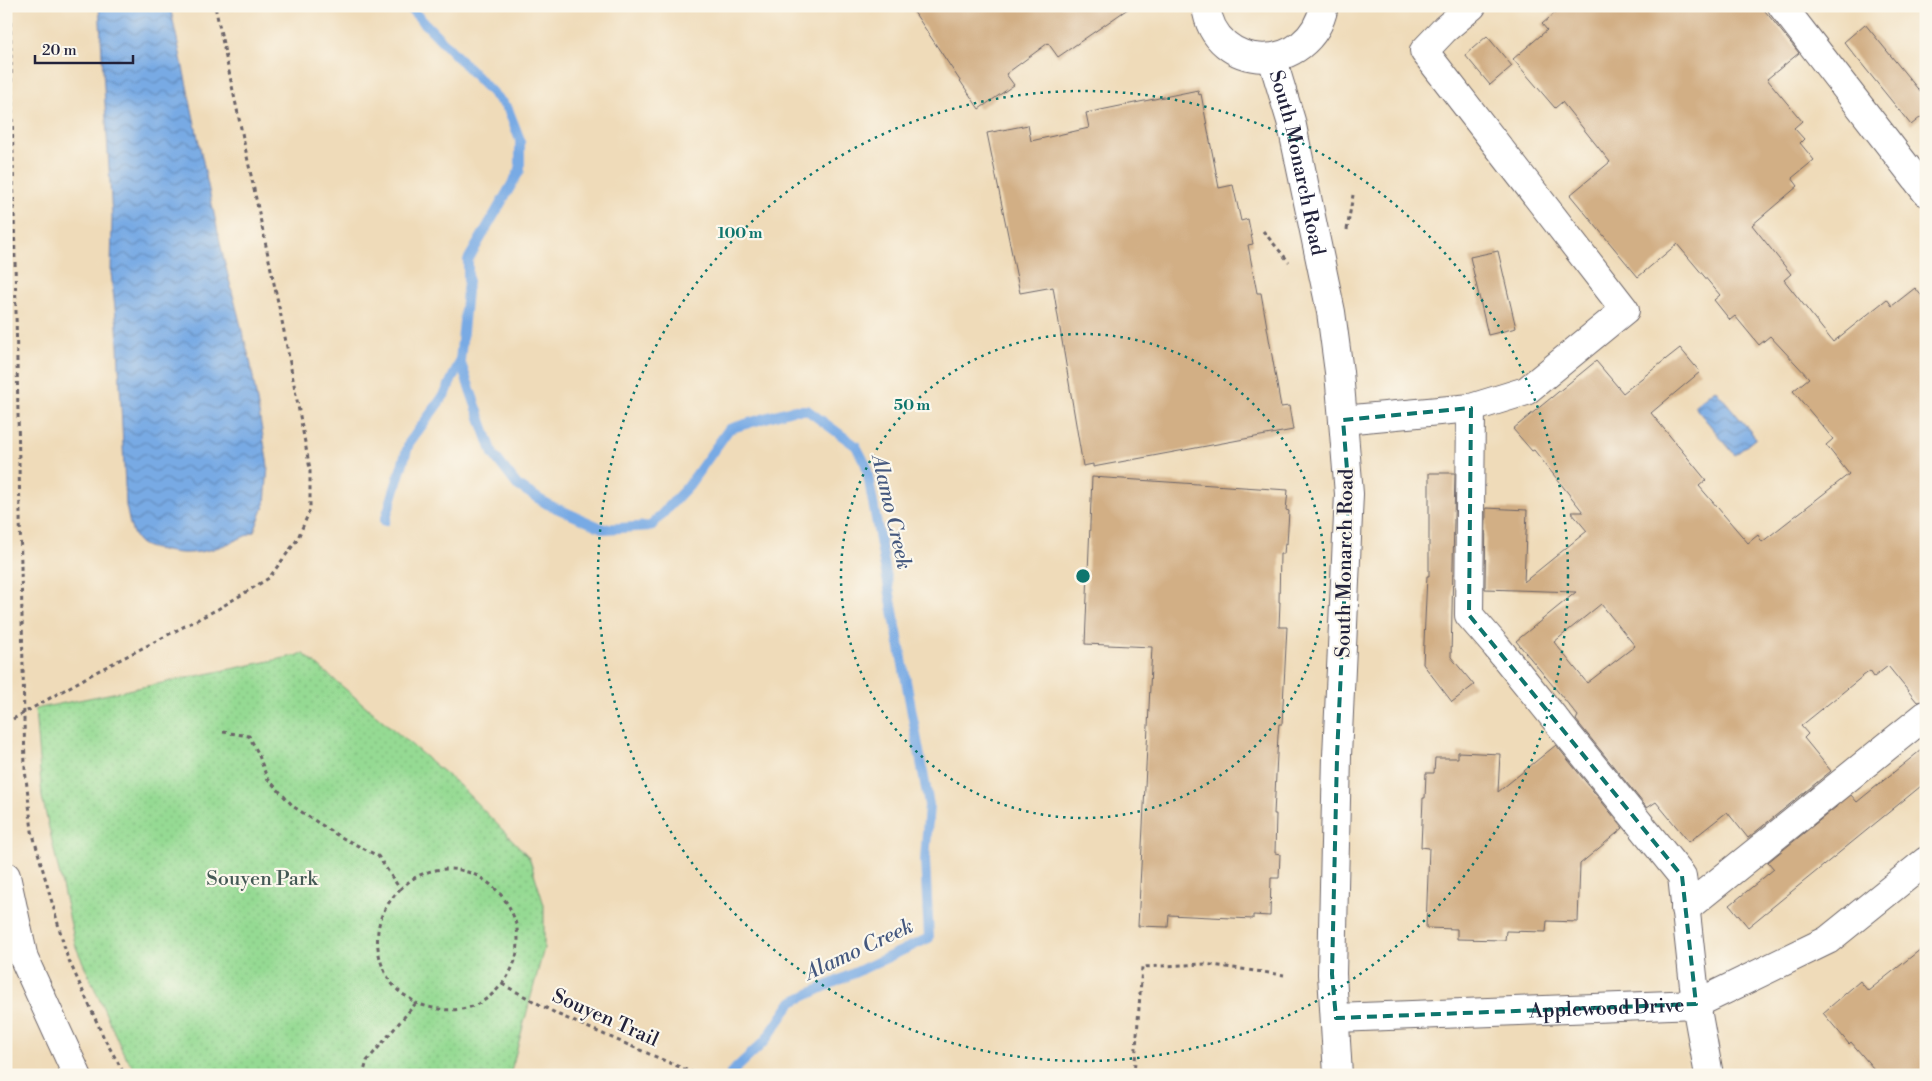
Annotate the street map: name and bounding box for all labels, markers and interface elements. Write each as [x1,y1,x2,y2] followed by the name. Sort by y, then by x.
[35,32,132,64] scale bar
[42,41,77,60] text: 20 m
[1262,68,1330,258] street label: South Monarch Road
[718,224,763,243] text: 100 m
[894,396,930,415] text: 50 m
[865,451,917,572] water label: Alamo Creek
[1331,468,1360,658] street label: South Monarch Road
[1074,567,1092,585] centre of rings
[206,867,319,892] park label: Souyen Park
[799,913,918,987] water label: Alamo Creek
[548,984,663,1053] street label: Souyen Trail
[1528,993,1685,1025] street label: Applewood Drive

